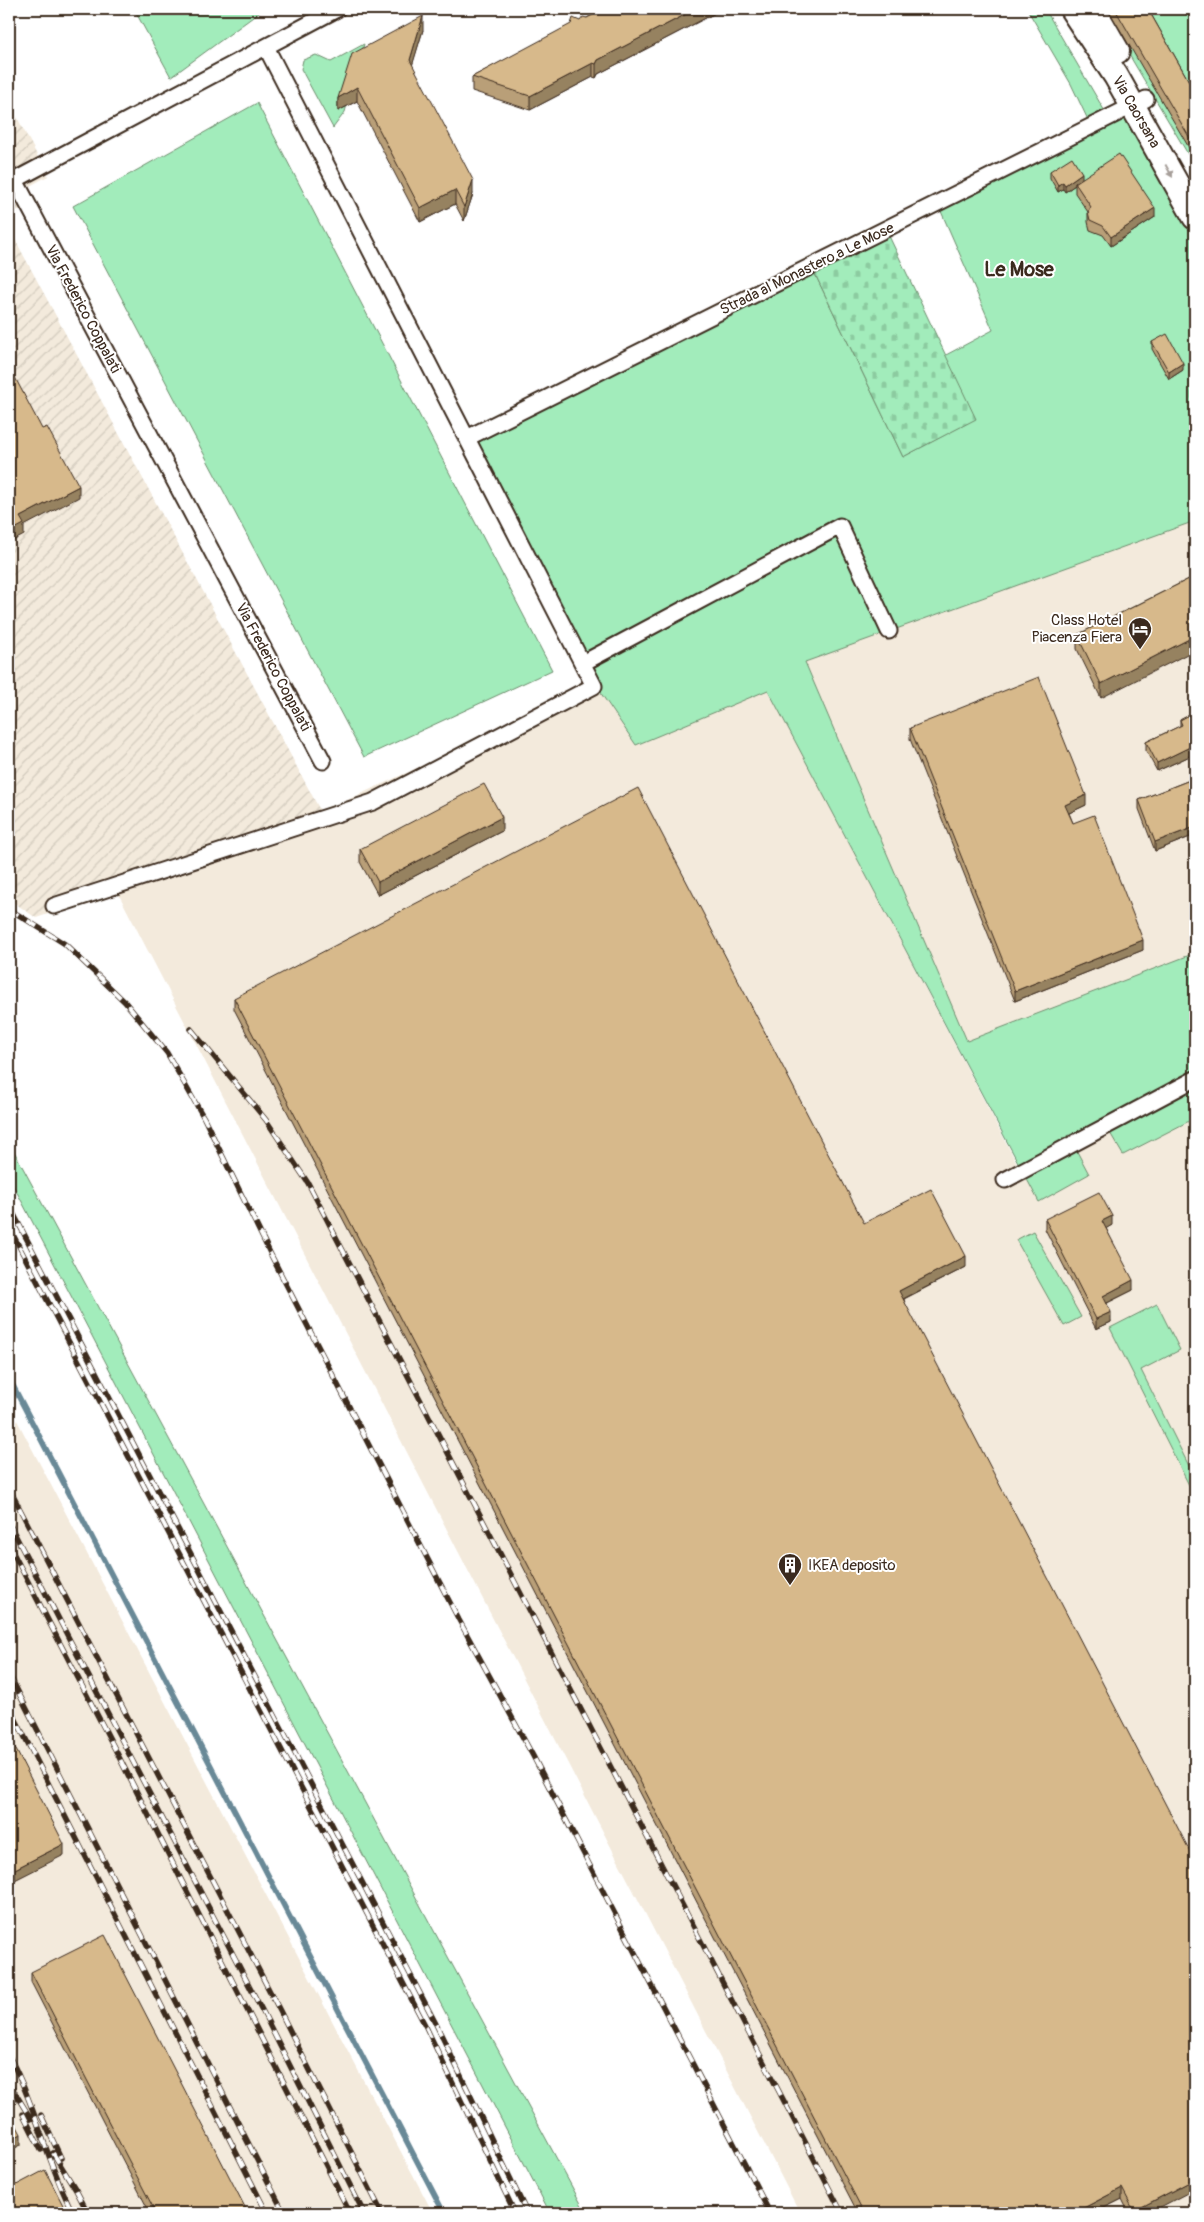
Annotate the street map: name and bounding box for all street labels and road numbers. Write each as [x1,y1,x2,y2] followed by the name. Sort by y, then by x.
[1108,73,1164,152] street label: Via Caorsana
[717,218,898,320] street label: Strada al Monastero a Le Mose
[41,242,125,377] street label: Via Frederico Coppalati
[231,600,315,735] street label: Via Frederico Coppalati

